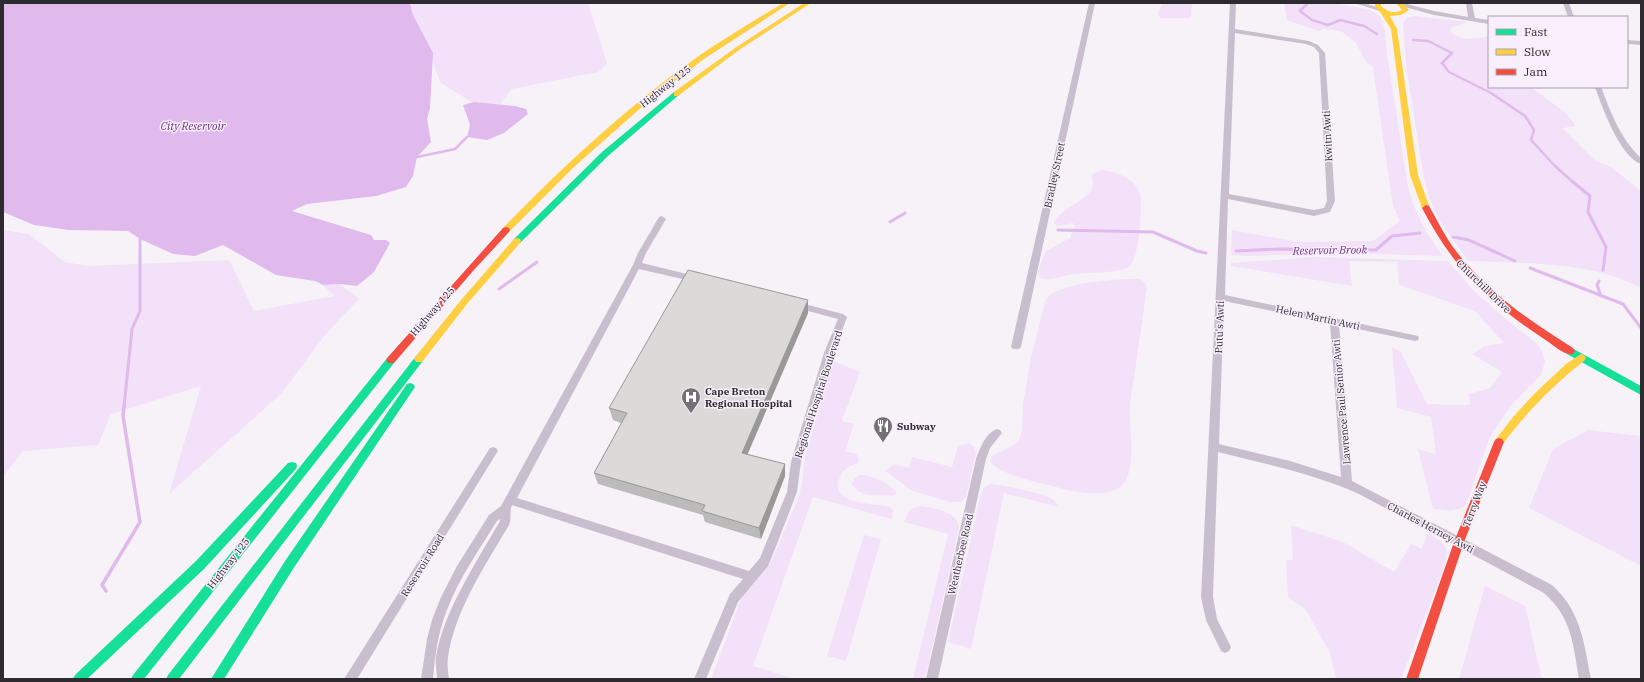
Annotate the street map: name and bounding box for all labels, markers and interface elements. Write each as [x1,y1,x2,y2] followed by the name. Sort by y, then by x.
[1488,16,1628,88] legend
[1524,24,1548,39] text: Fast
[1524,44,1551,59] text: Slow
[637,62,693,110] street label: Highway 125
[1524,64,1548,79] text: Jam
[1320,110,1335,162] street label: Kwitn Awti
[160,119,227,133] water label: City Reservoir
[1041,141,1068,209] street label: Bradley Street
[1292,242,1368,258] water label: Reservoir Brook
[1453,257,1514,316] street label: Churchill Drive
[407,284,457,339] street label: Highway 125
[1212,300,1227,354] street label: Putu's Awti
[1275,302,1361,333] street label: Helen Martin Awti
[792,329,845,460] street label: Regional Hospital Boulevard
[1330,339,1353,465] street label: Lawrence Paul Senior Awti
[705,385,792,410] place label: Cape Breton Regional Hospital
[680,386,702,414] hospital icon: Cape Breton Regional Hospital
[872,415,894,443] restaurant icon: Subway
[897,420,936,433] place label: Subway
[1460,479,1489,529] street label: Terry Way
[1385,499,1476,556] street label: Charles Herney Awti
[945,512,976,596] street label: Weatherbee Road
[398,531,447,599] street label: Reservoir Road
[204,535,252,591] street label: Highway 125

